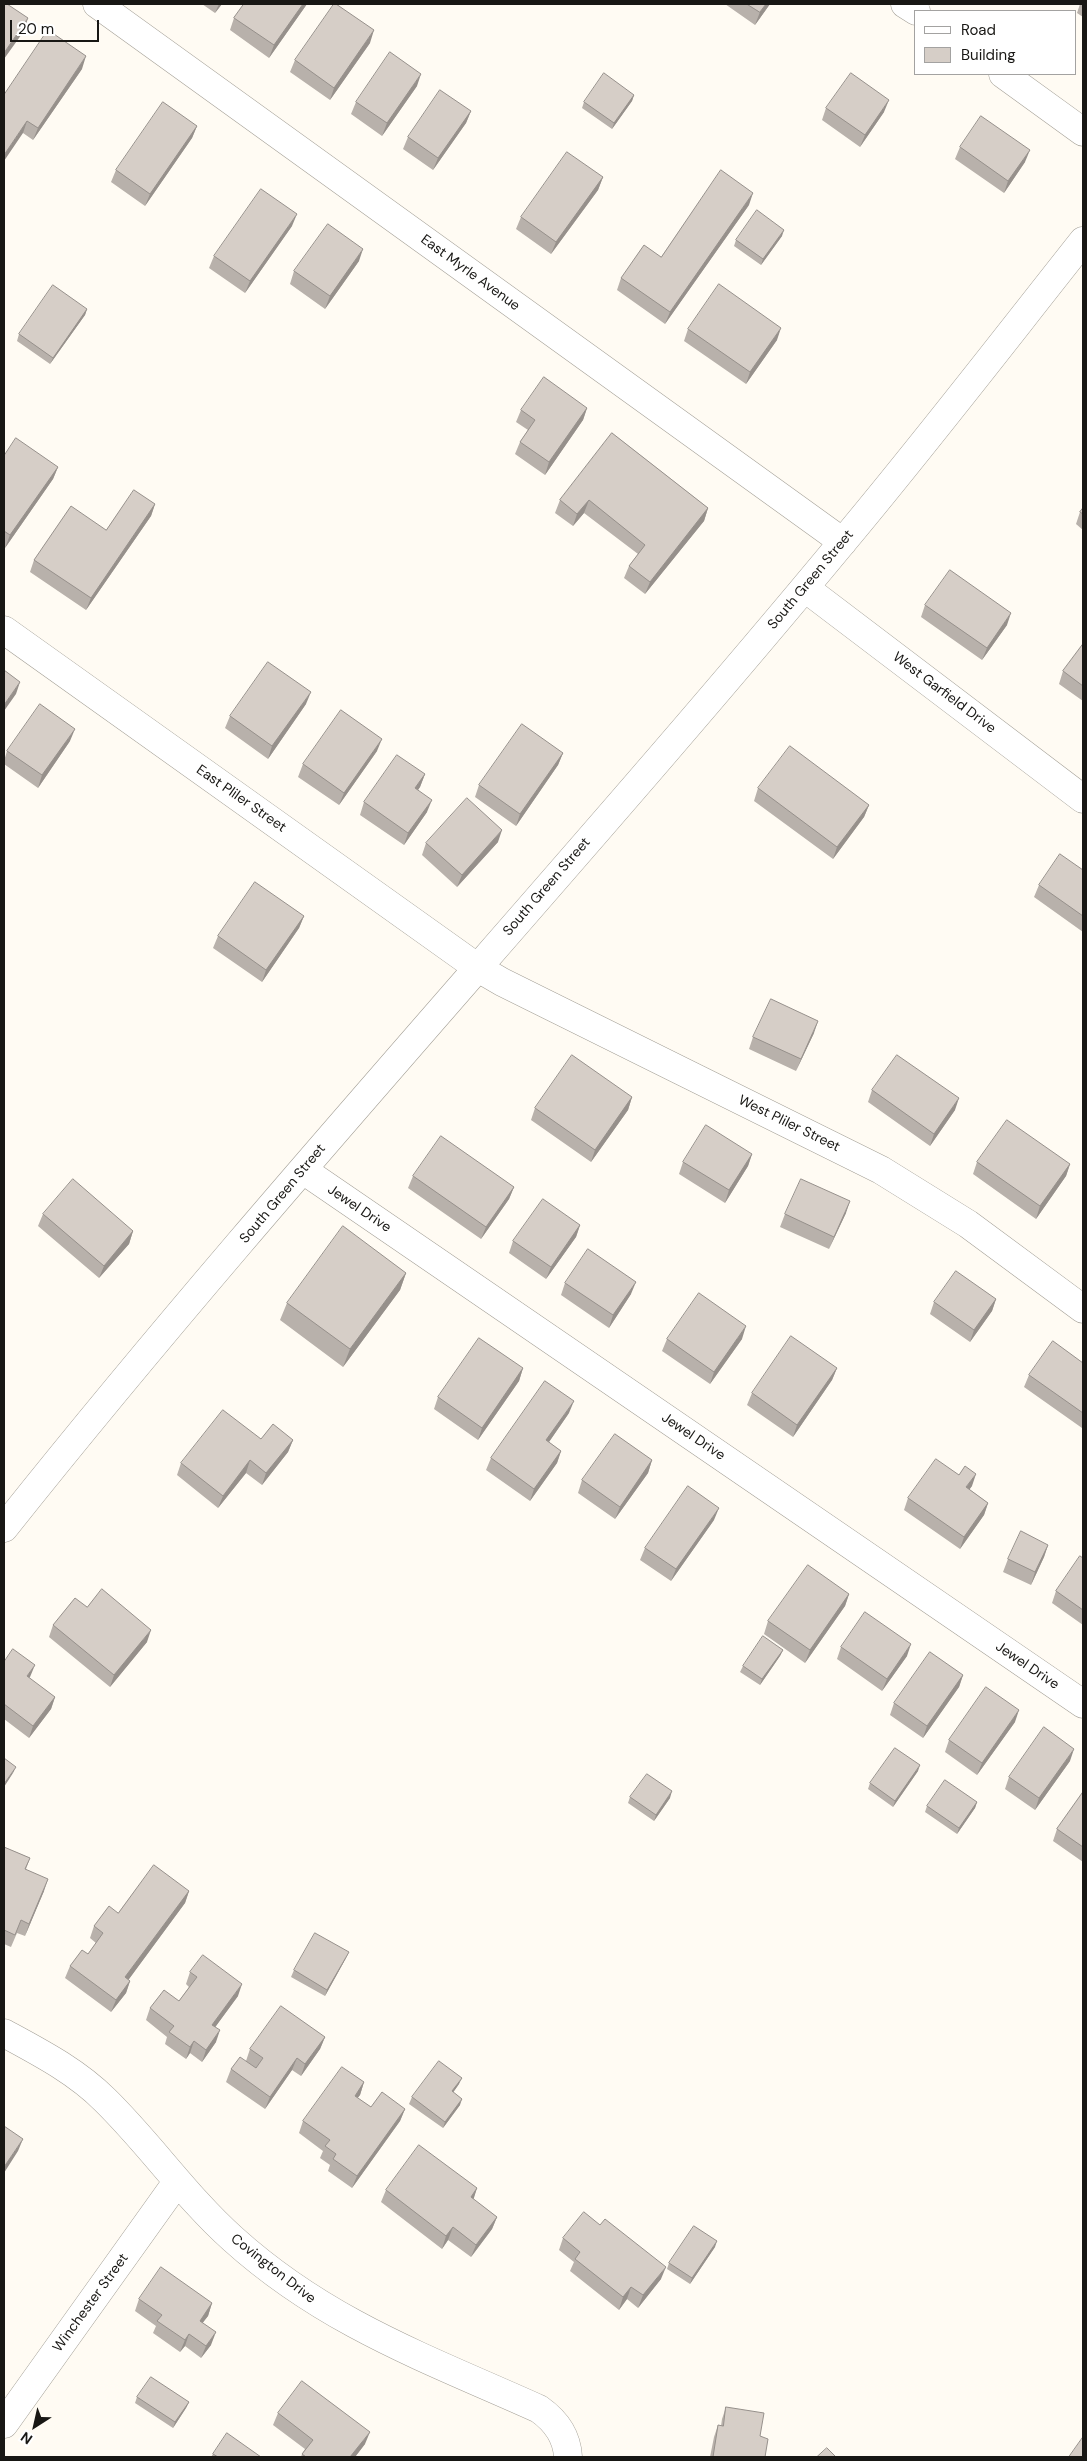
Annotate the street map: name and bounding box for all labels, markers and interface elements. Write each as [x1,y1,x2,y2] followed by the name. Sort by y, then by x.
[12,10,101,42] scale bar
[914,10,1077,75] legend
[18,19,54,39] text: 20 m
[961,20,996,40] text: Road
[961,45,1016,65] text: Building
[417,231,523,315] street label: East Myrle Avenue
[765,527,857,633] street label: South Green Street
[889,649,999,737] street label: West Garfield Drive
[193,762,289,836] street label: East Pliler Street
[500,834,594,940] street label: South Green Street
[735,1092,843,1156] street label: West Pliler Street
[237,1141,329,1247] street label: South Green Street
[324,1182,394,1236] street label: Jewel Drive
[658,1410,728,1464] street label: Jewel Drive
[992,1639,1062,1693] street label: Jewel Drive
[227,2231,319,2307] street label: Covington Drive
[50,2251,132,2355] street label: Winchester Street
[10,2401,60,2451] north arrow
[17,2428,36,2449] text: N

